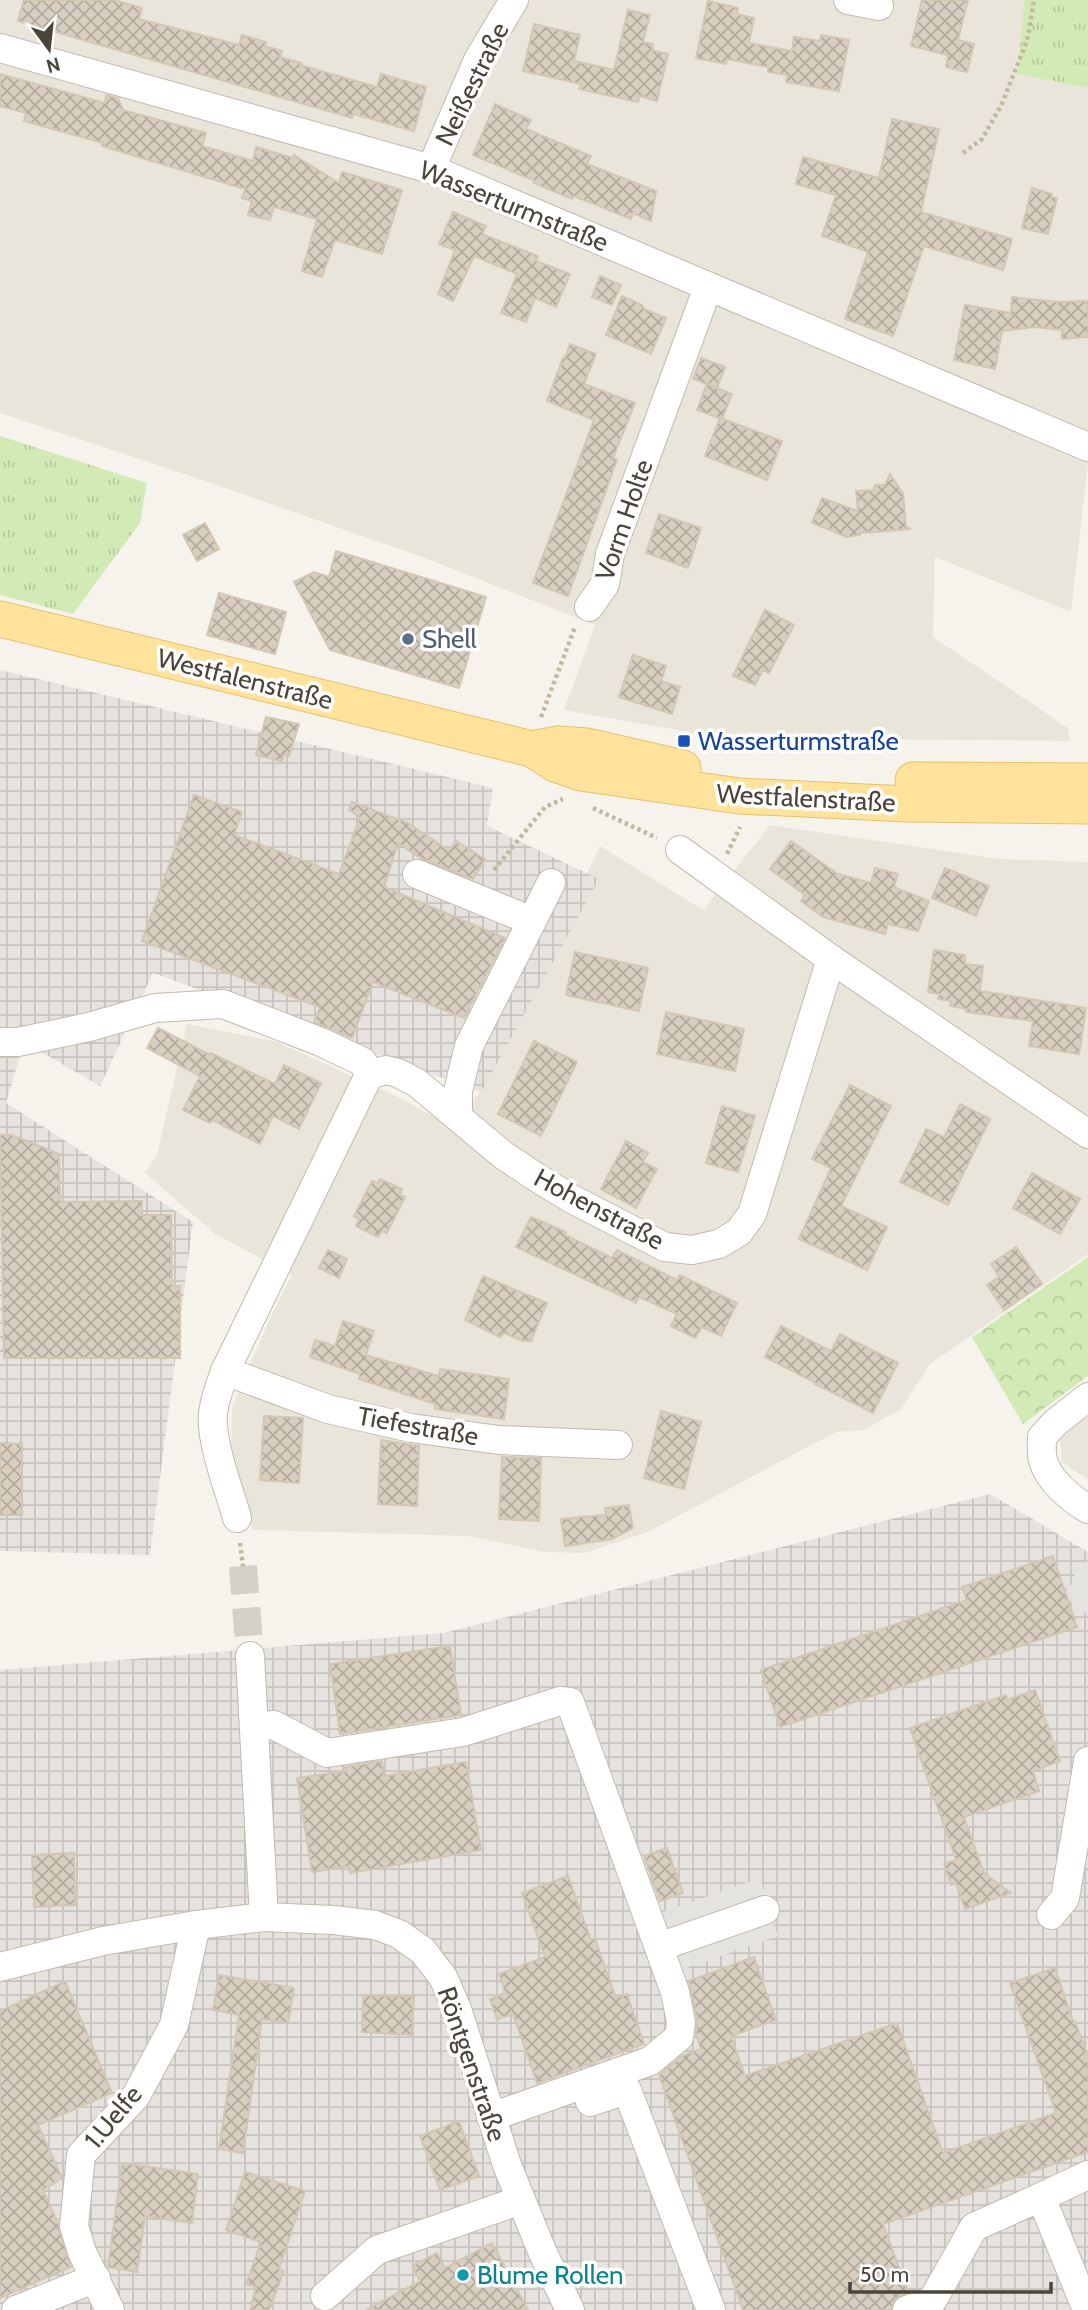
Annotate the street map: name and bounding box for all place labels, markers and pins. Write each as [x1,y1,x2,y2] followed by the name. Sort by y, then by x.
[422,623,477,655] place label: Shell
[400,631,416,647] marker: Shell
[698,725,899,757] place label: Wasserturmstraße
[676,733,692,749] marker: Wasserturmstraße
[477,2259,624,2291] place label: Blume Rollen
[455,2267,471,2283] marker: Blume Rollen

